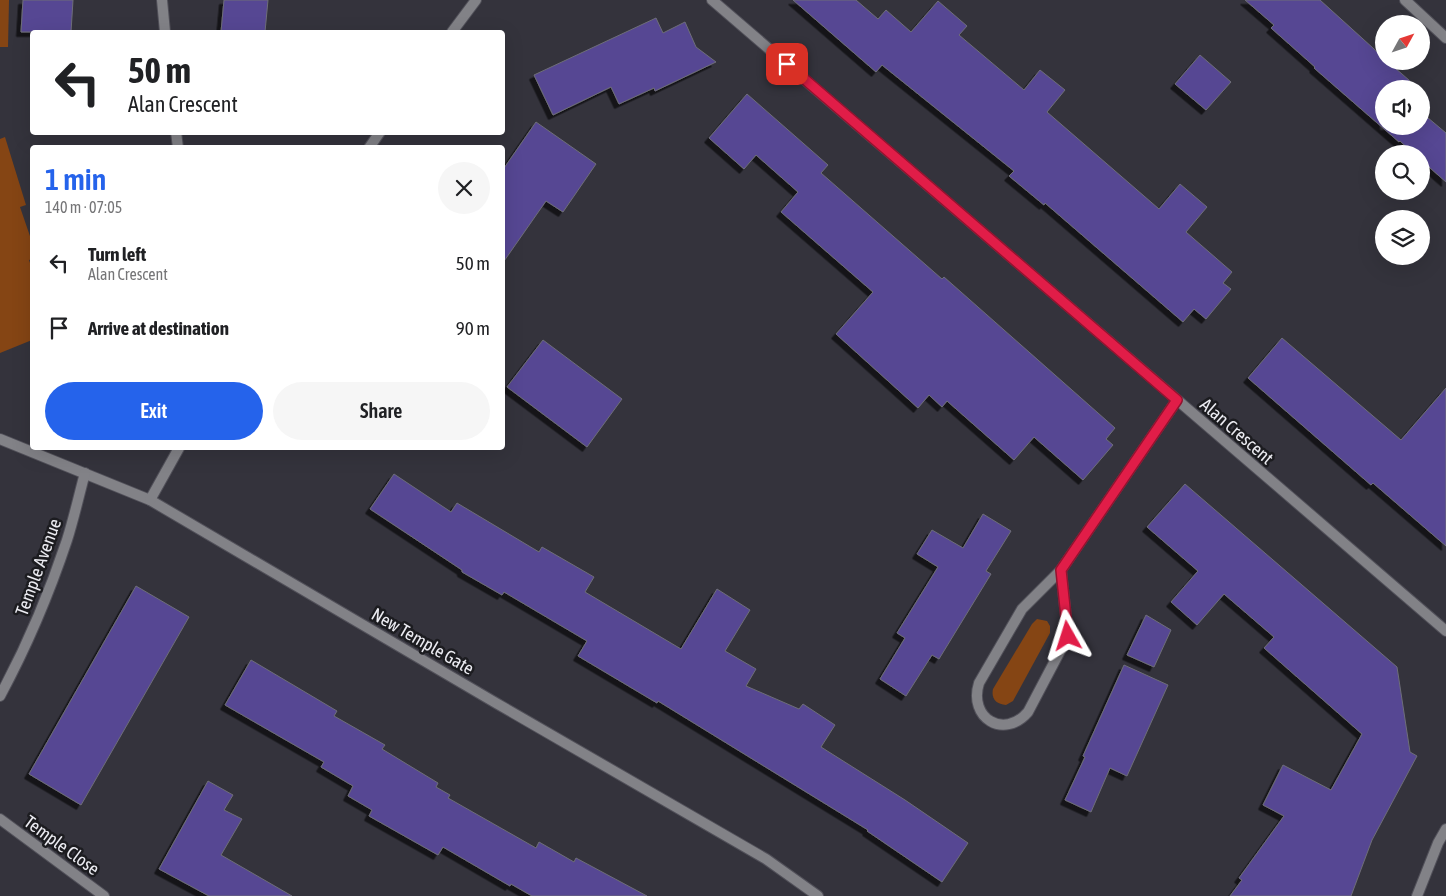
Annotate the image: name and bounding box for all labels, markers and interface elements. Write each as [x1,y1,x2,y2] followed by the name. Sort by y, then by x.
[1375,15,1430,70] north arrow
[1375,15,1430,265] map controls
[766,43,808,85] pin
[45,50,110,115] icon: left
[128,50,191,90] text: 50 m
[773,50,801,78] icon: arrive
[1375,80,1430,135] button: sound
[128,91,238,117] text: Alan Crescent
[1375,145,1430,200] button: search
[45,162,106,196] text: 1 min
[438,162,490,214] button: close
[45,198,122,216] text: 140 m · 07:05
[1375,210,1430,265] button: layers
[88,243,146,265] text: Turn left
[45,249,73,277] icon: left
[456,252,490,274] text: 50 m
[88,265,168,283] text: Alan Crescent
[45,314,73,342] icon: arrive
[88,317,229,339] text: Arrive at destination
[456,317,490,339] text: 90 m
[45,382,263,440] button: Exit
[273,382,490,440] button: Share
[1196,394,1278,468] street label: Alan Crescent
[11,516,65,618] street label: Temple Avenue
[368,603,478,679] street label: New Temple Gate
[1041,609,1093,661] position arrow
[20,811,104,879] street label: Temple Close

